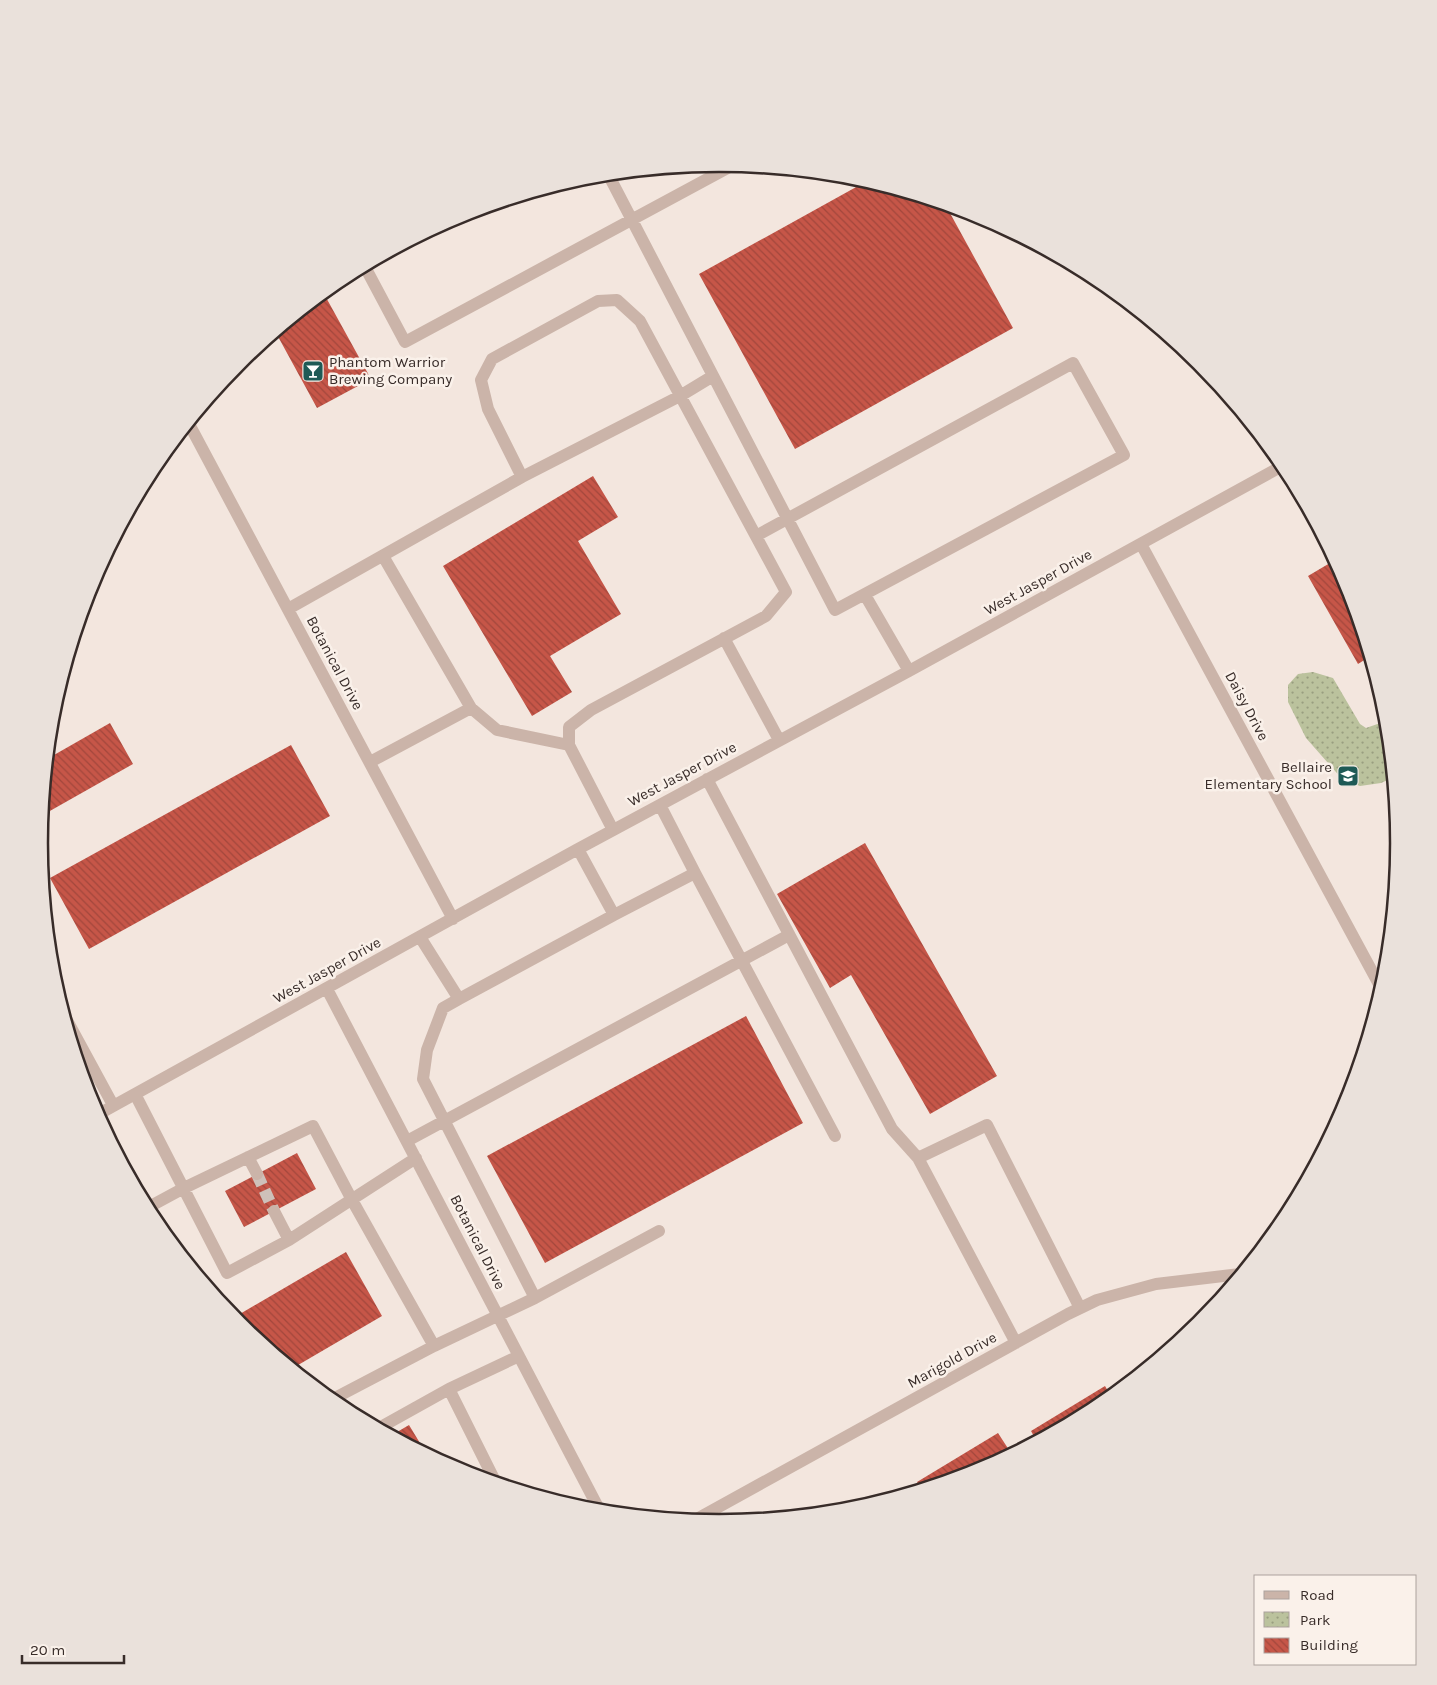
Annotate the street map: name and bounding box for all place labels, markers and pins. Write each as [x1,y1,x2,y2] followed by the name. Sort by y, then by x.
[329,353,452,388] place label: Phantom Warrior Brewing Company
[301,359,325,383] bar icon: Phantom Warrior Brewing Company
[1205,758,1332,793] place label: Bellaire Elementary School
[1336,764,1360,788] school or university icon: Bellaire Elementary School

